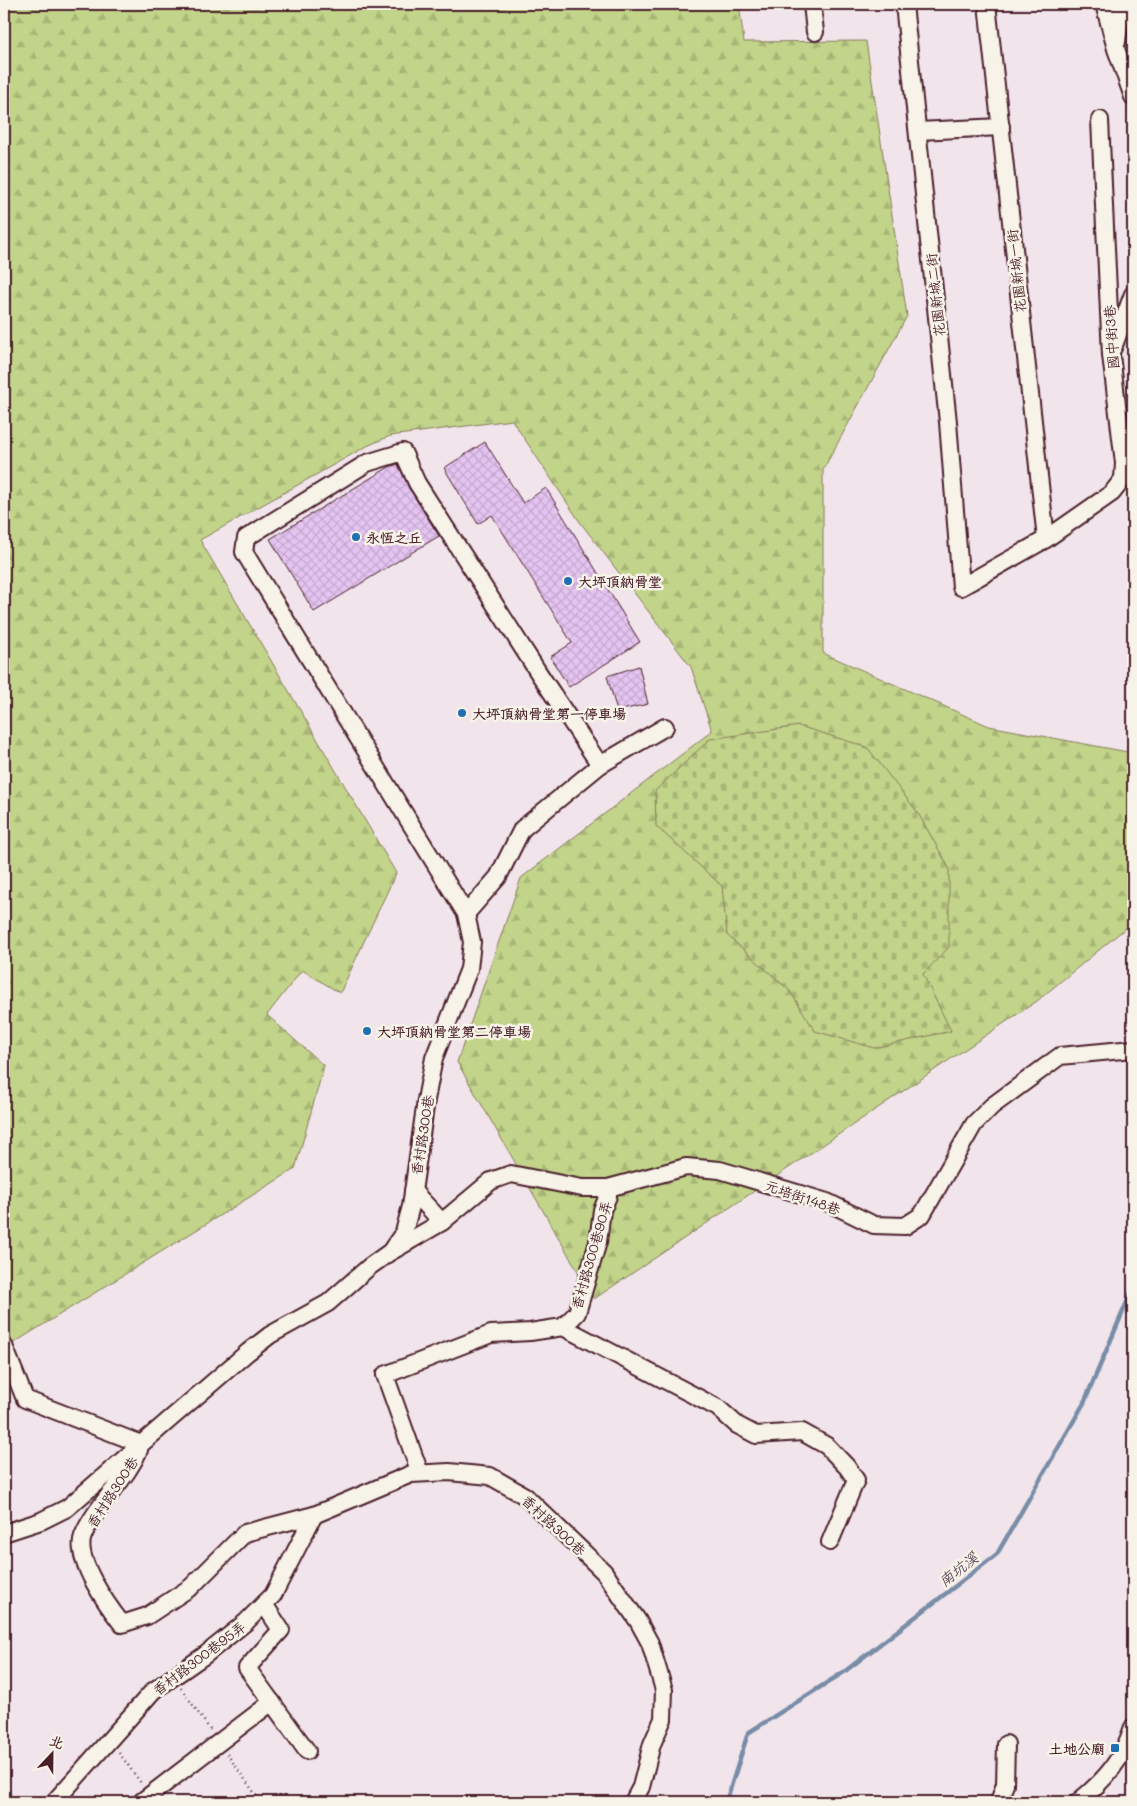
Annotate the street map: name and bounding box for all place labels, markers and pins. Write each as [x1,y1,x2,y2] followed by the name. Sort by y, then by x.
[366,528,422,547] place label: 永恆之丘
[350,531,362,543] marker: 永恆之丘
[578,572,662,591] place label: 大坪頂納骨堂
[562,575,574,587] marker: 大坪頂納骨堂
[472,704,626,723] place label: 大坪頂納骨堂第一停車場
[456,707,468,719] marker: 大坪頂納骨堂第一停車場
[377,1022,531,1041] place label: 大坪頂納骨堂第二停車場
[361,1025,373,1037] marker: 大坪頂納骨堂第二停車場
[1049,1739,1105,1758] place label: 土地公廟
[1109,1742,1121,1754] marker: 土地公廟

